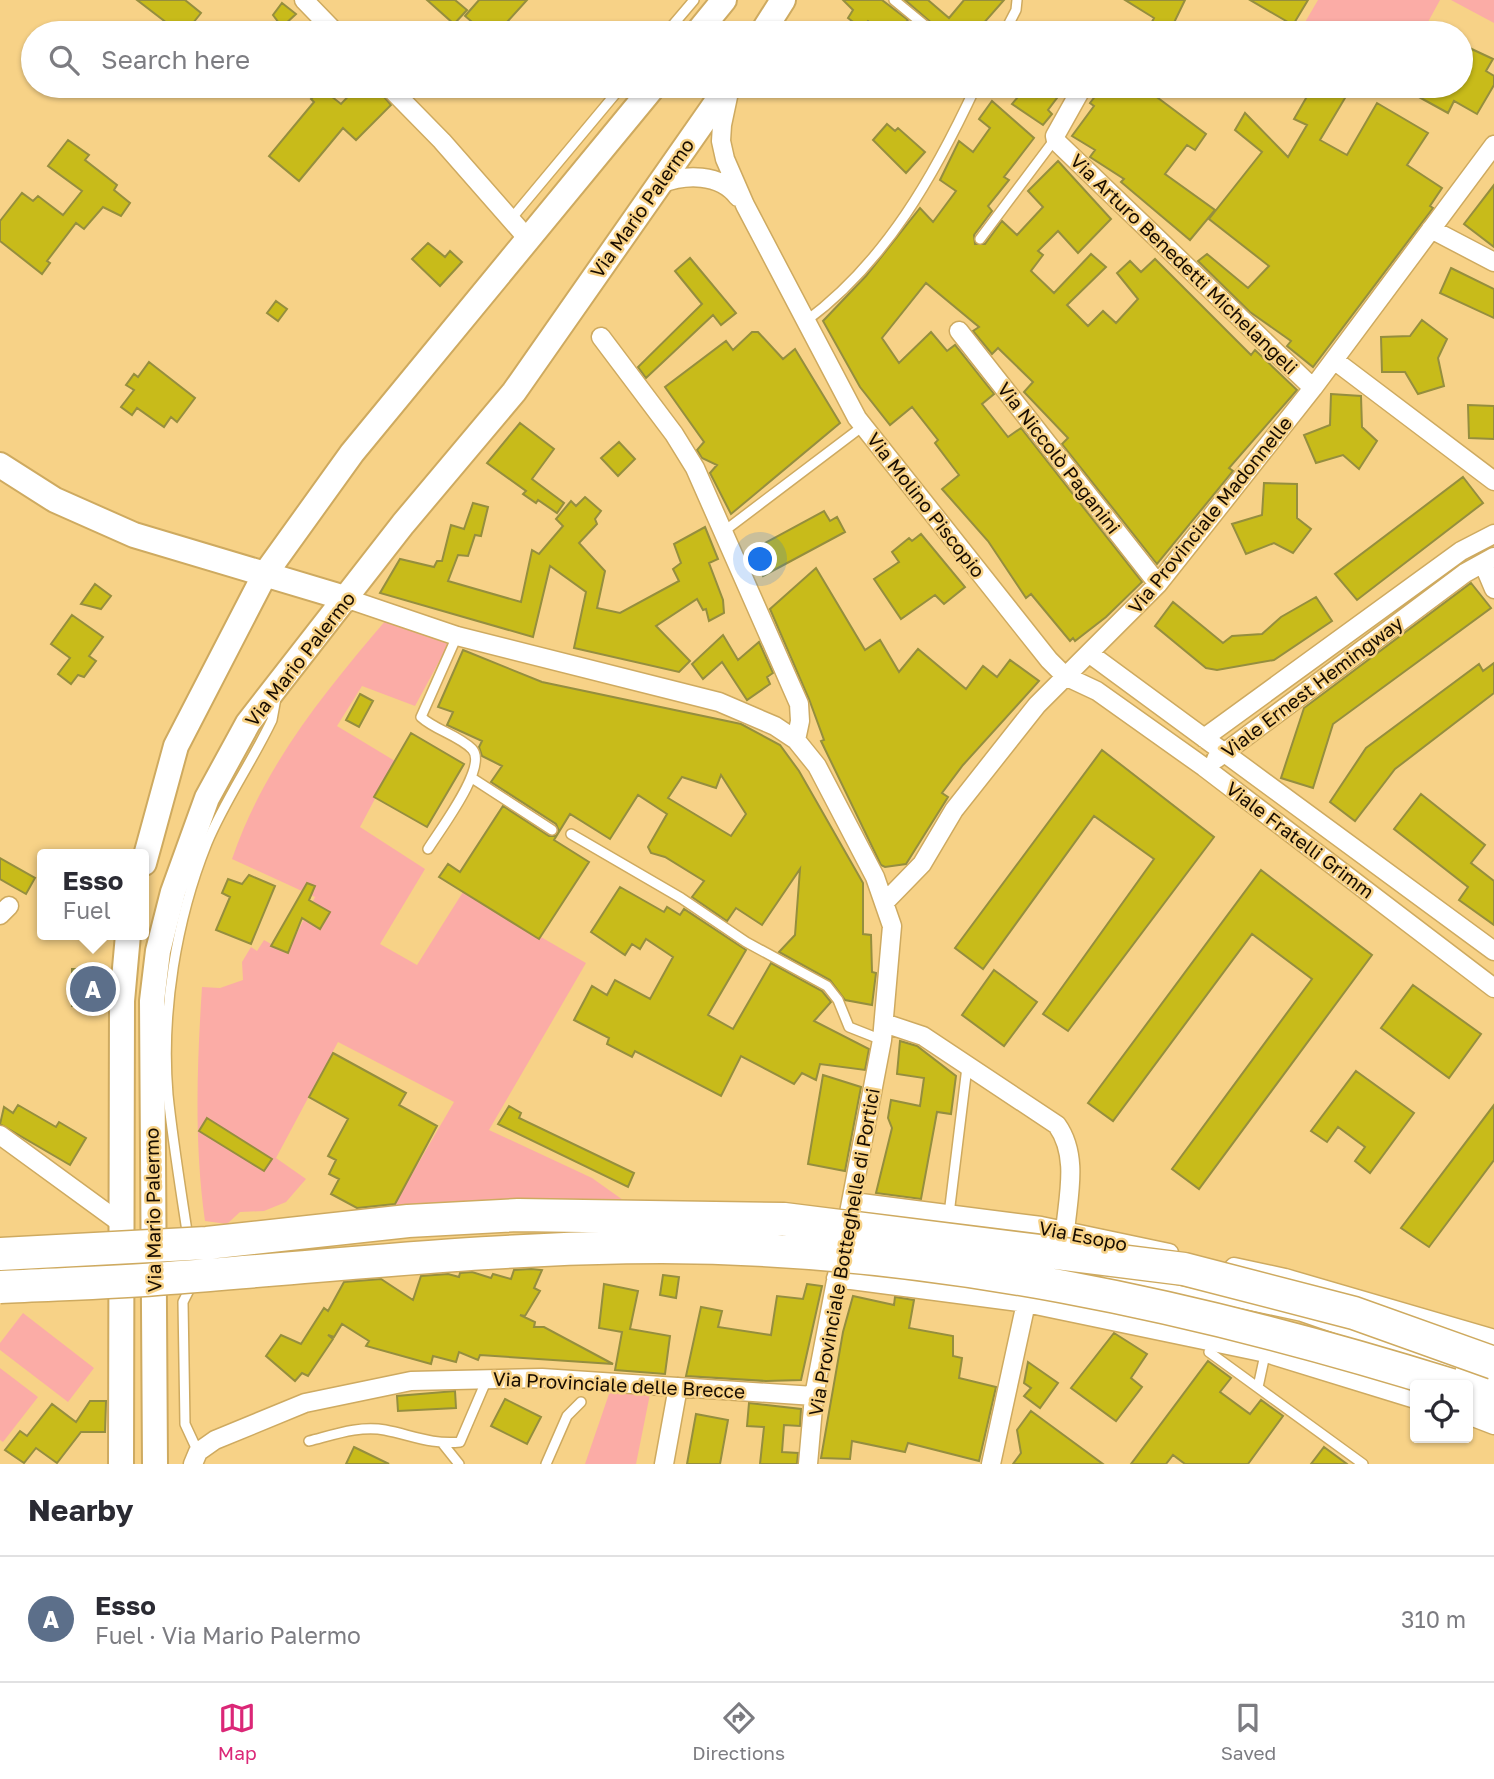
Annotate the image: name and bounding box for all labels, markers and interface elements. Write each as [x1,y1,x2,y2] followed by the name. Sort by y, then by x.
[21,21,1473,98] search box
[45,41,83,79] icon: search
[101,44,250,75] text: Search here
[585,134,698,282] street label: Via Mario Palermo
[1066,149,1303,379] street label: Via Arturo Benedetti Michelangeli
[993,377,1126,538] street label: Via Niccolò Paganini
[1123,412,1296,618] street label: Via Provinciale Madonnelle
[863,428,990,582] street label: Via Molino Piscopio
[743,542,777,576] your location
[240,587,359,731] street label: Via Mario Palermo
[1216,611,1407,762] street label: Viale Ernest Hemingway
[1222,776,1379,903] street label: Viale Fratelli Grimm
[37,849,149,940] popup
[63,865,123,896] text: Esso
[63,896,111,924] text: Fuel
[70,963,116,1015] pin: A
[803,1086,884,1418] street label: Via Provinciale Botteghelle di Portici
[140,1128,165,1292] street label: Via Mario Palermo
[1037,1216,1129,1255] street label: Via Esopo
[492,1366,746,1403] street label: Via Provinciale delle Brecce
[1410,1380,1473,1443] map controls
[1410,1380,1473,1443] button: locate
[28,1492,133,1528] text: Nearby
[95,1590,156,1621] text: Esso
[43,1605,59,1633] text: A
[1401,1605,1466,1633] text: 310 m
[95,1621,361,1649] text: Fuel · Via Mario Palermo
[218,1699,257,1764] tab: Map
[692,1699,785,1764] tab: Directions
[1221,1699,1276,1764] tab: Saved

